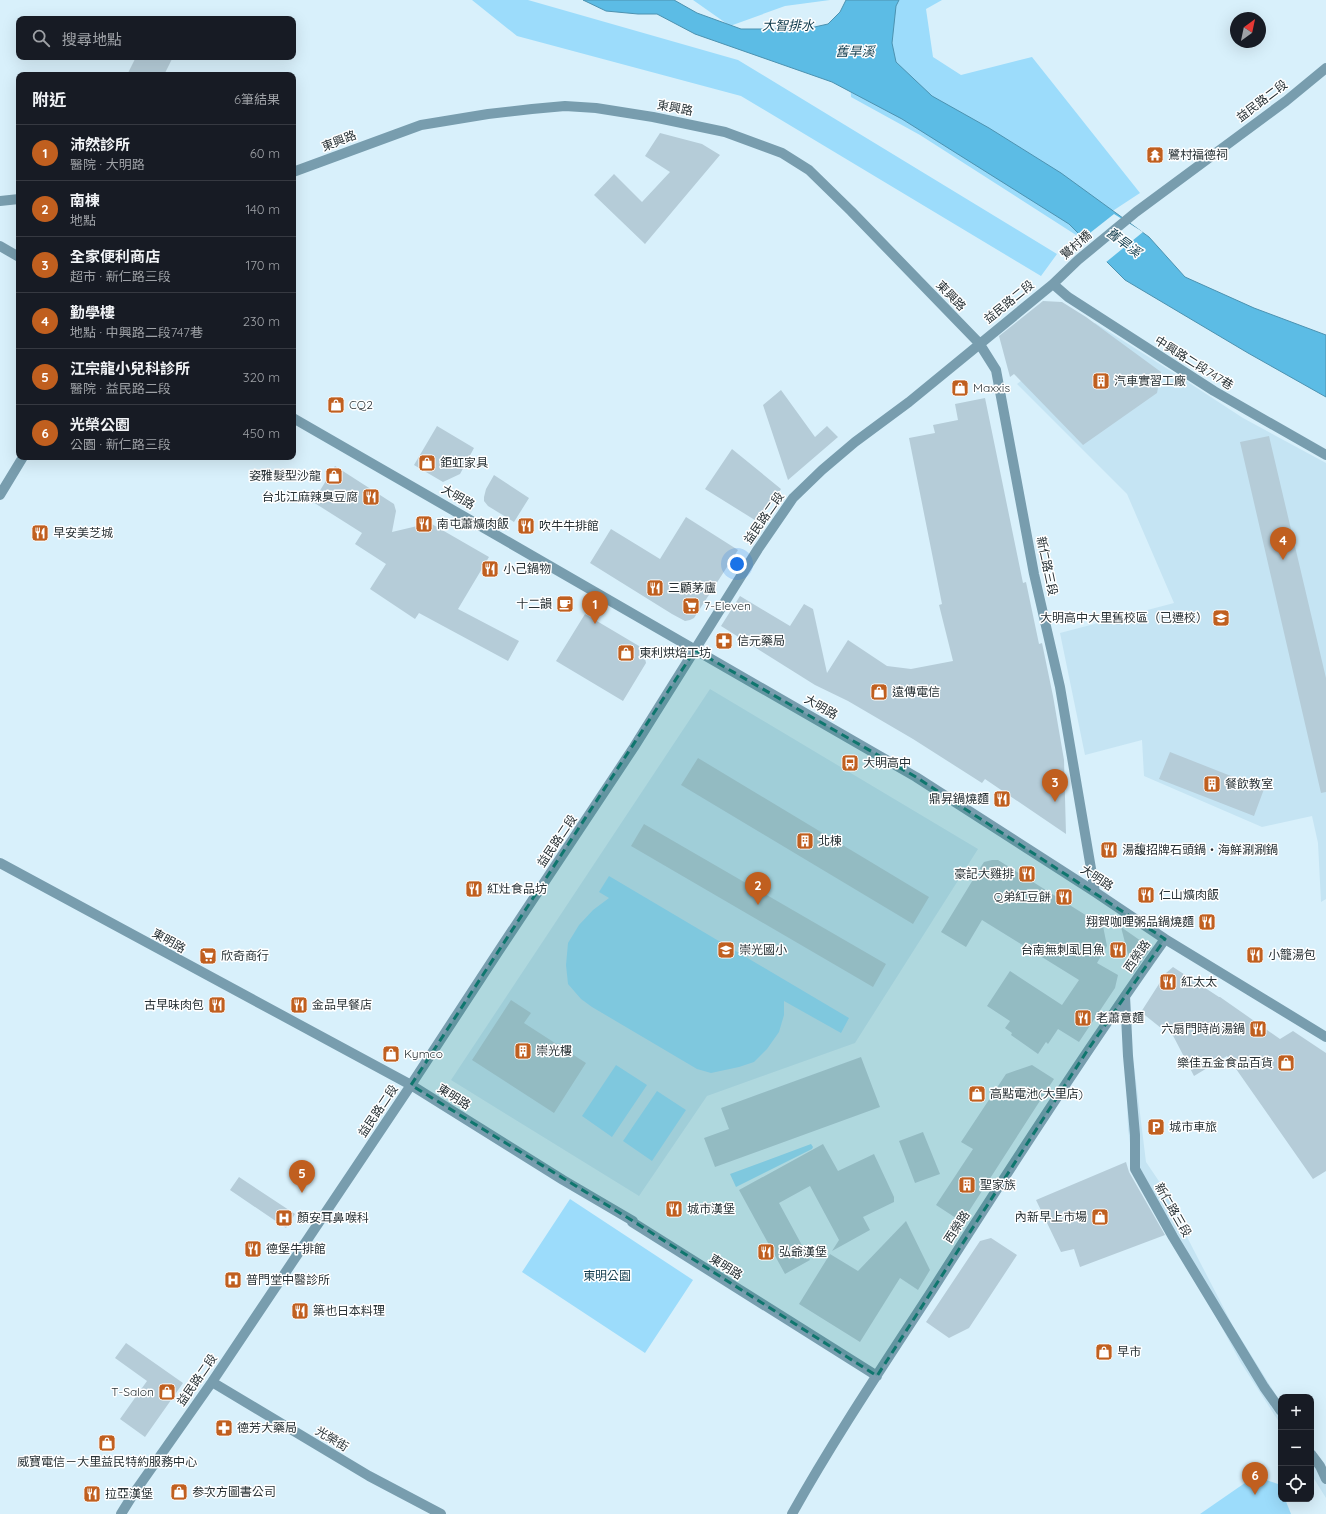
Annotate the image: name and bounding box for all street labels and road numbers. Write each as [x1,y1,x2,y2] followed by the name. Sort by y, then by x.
[1233,77,1290,125] street label: 益民路二段
[656,97,694,118] street label: 東興路
[319,127,358,154] street label: 東興路
[1057,227,1094,262] street label: 鷺村橋
[933,277,969,314] street label: 東興路
[981,277,1037,326] street label: 益民路二段
[1152,332,1236,393] street label: 中興路二段747巷
[439,481,478,512] street label: 大明路
[740,489,787,547] street label: 益民路二段
[1034,535,1061,597] street label: 新仁路三段
[802,691,841,722] street label: 大明路
[534,812,580,870] street label: 益民路二段
[1078,861,1116,894] street label: 大明路
[150,925,189,956] street label: 東明路
[1120,937,1153,975] street label: 西榮路
[435,1081,474,1112] street label: 東明路
[355,1082,401,1140] street label: 益民路二段
[1152,1180,1195,1239] street label: 新仁路三段
[940,1208,973,1246] street label: 西榮路
[707,1251,746,1282] street label: 東明路
[173,1351,220,1409] street label: 益民路二段
[313,1423,352,1454] street label: 光榮街

